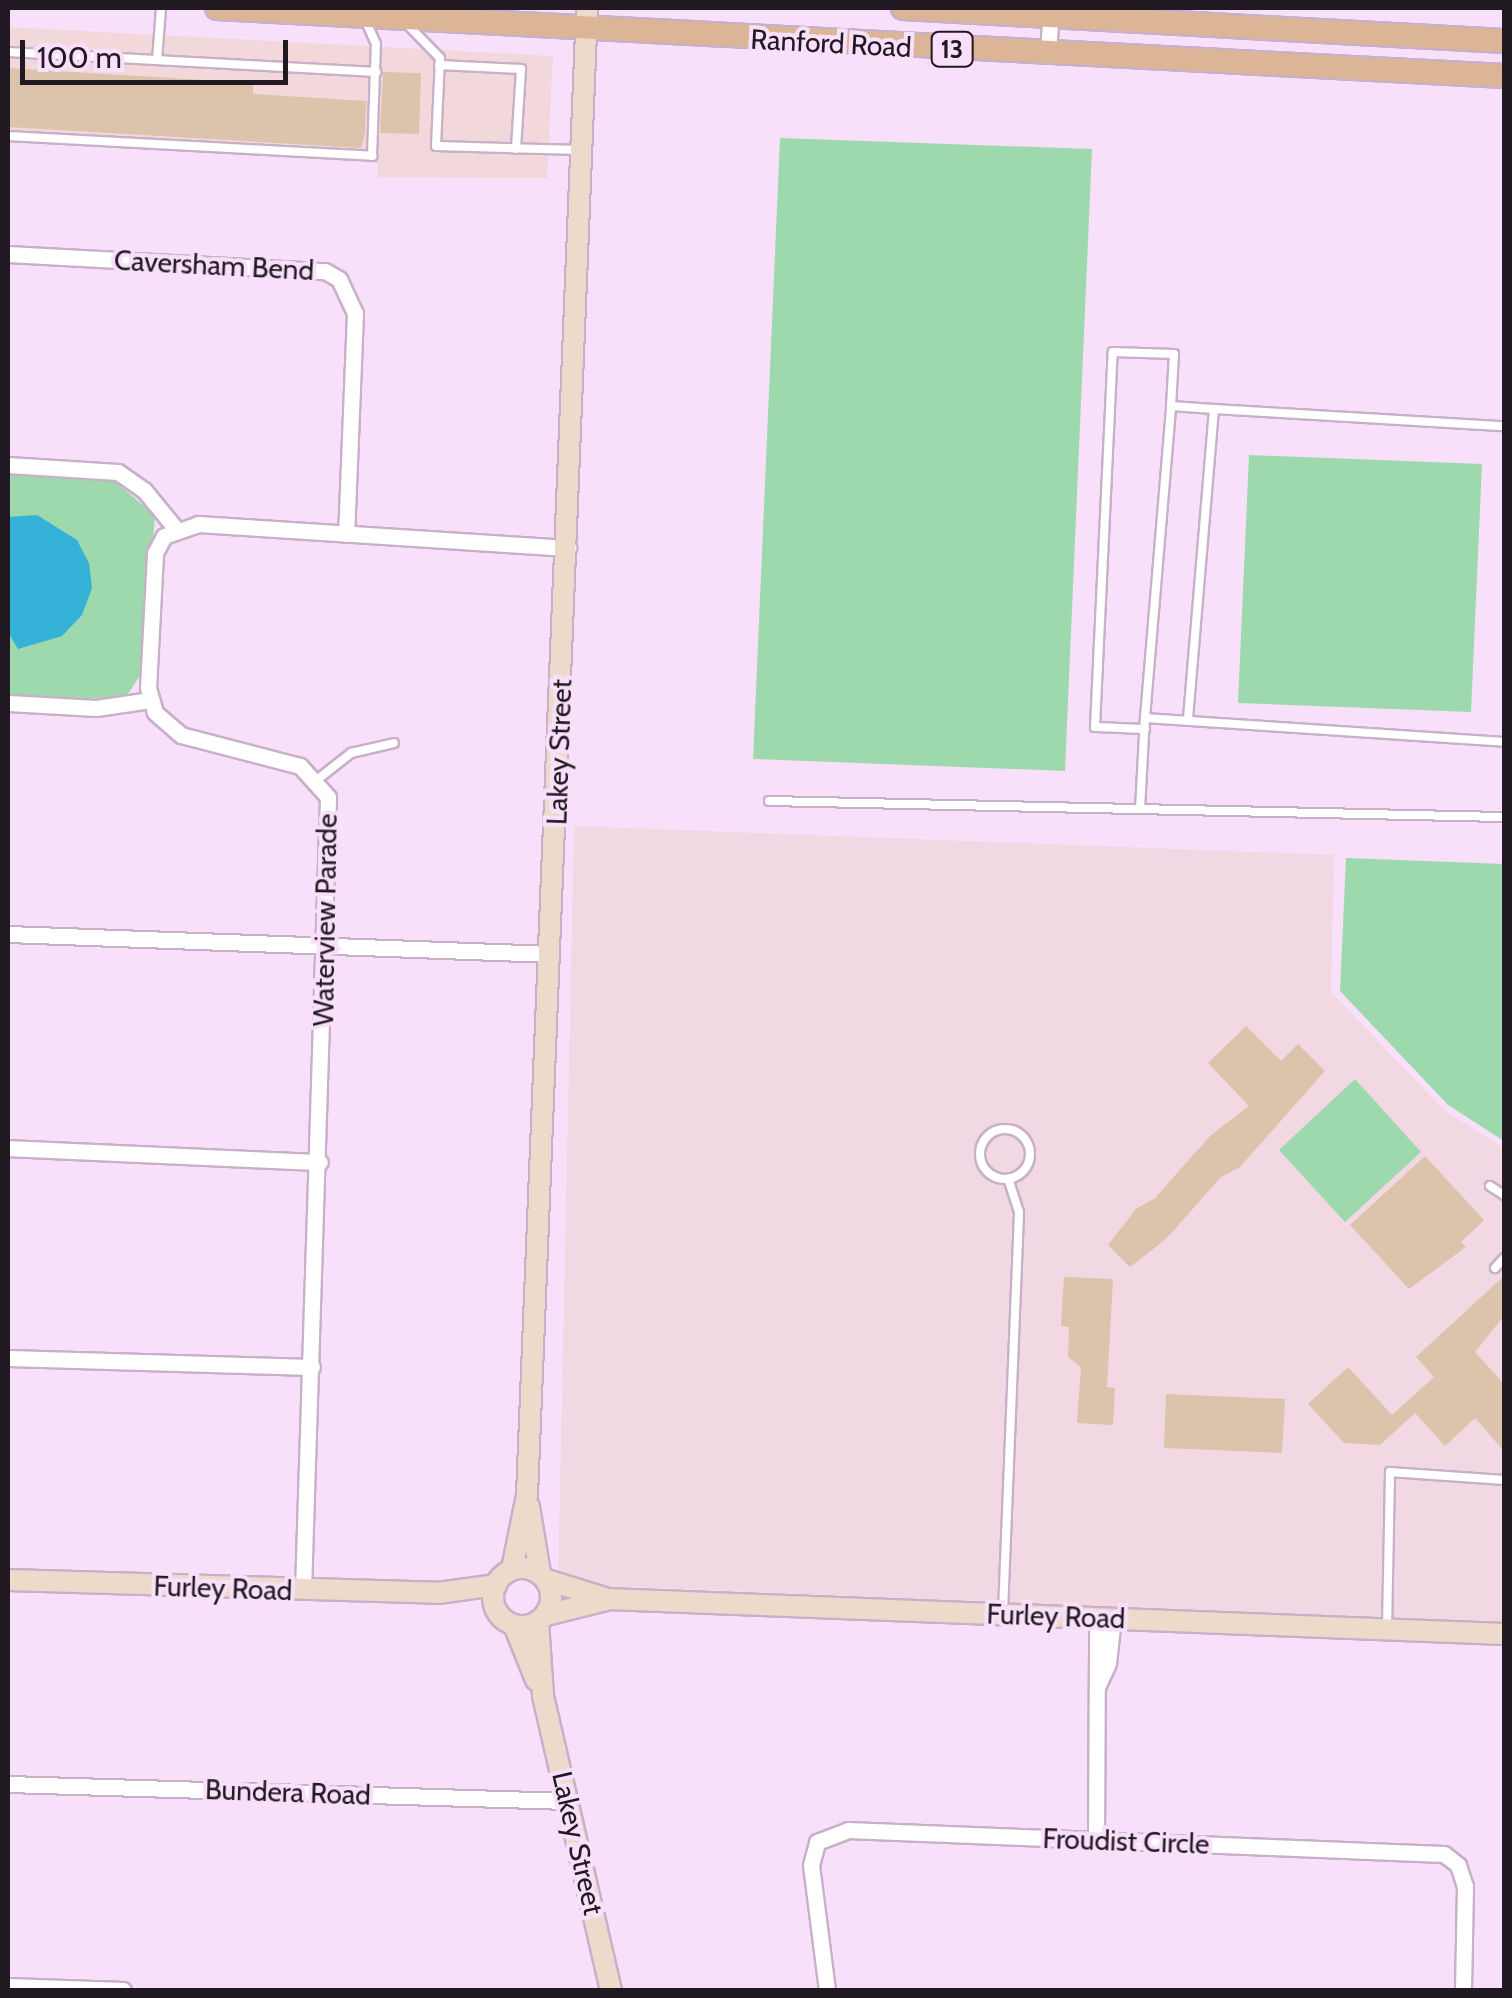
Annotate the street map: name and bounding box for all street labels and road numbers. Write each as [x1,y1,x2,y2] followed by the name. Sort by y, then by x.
[750,22,912,64] street label: Ranford Road
[930,29,974,69] road number: 13
[113,243,315,287] street label: Caversham Bend
[540,678,578,826] street label: Lakey Street
[306,813,344,1027] street label: Waterview Parade
[153,1569,293,1607] street label: Furley Road
[986,1597,1126,1635] street label: Furley Road
[545,1768,611,1918] street label: Lakey Street
[205,1772,371,1812] street label: Bundera Road
[1042,1821,1210,1861] street label: Froudist Circle

